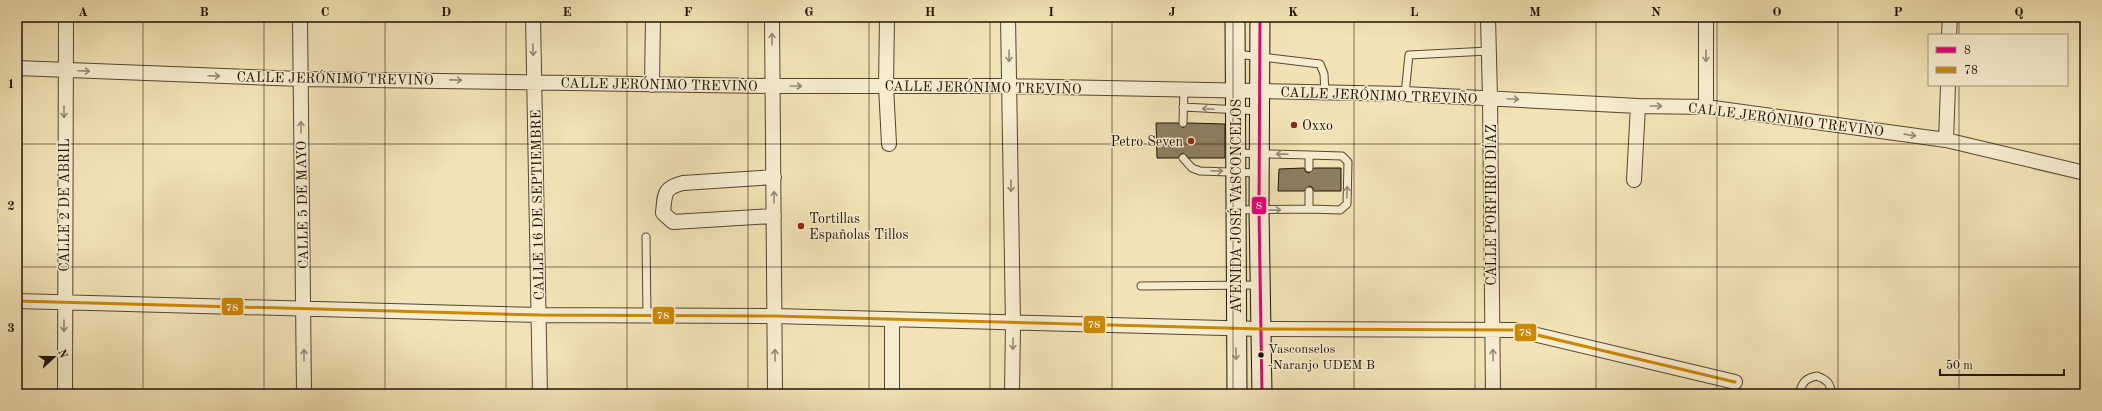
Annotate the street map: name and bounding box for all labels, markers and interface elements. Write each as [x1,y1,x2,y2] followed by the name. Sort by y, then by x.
[78,6,88,19] text: A
[199,6,209,19] text: B
[321,6,329,19] text: C
[441,6,451,19] text: D
[563,6,572,19] text: E
[684,6,693,19] text: F
[804,6,814,19] text: G
[925,6,936,19] text: H
[1048,6,1054,19] text: I
[1168,6,1176,19] text: J
[1288,6,1298,19] text: K
[1410,6,1419,19] text: L
[1529,6,1541,19] text: M
[1651,6,1661,19] text: N
[1772,6,1782,19] text: O
[1893,6,1903,19] text: P
[2014,6,2024,19] text: Q
[768,33,776,46] one-way arrow
[1928,34,2068,86] legend
[529,43,537,56] one-way arrow
[1964,45,1971,57] text: 8
[1005,49,1013,62] one-way arrow
[1702,49,1710,62] one-way arrow
[1964,65,1978,77] text: 78
[236,66,434,88] street label: CALLE JERÓNIMO TREVIÑO
[77,67,90,75] one-way arrow
[207,72,220,79] one-way arrow
[560,72,758,94] street label: CALLE JERÓNIMO TREVIÑO
[884,75,1082,97] street label: CALLE JERÓNIMO TREVIÑO
[449,77,462,84] one-way arrow
[7,78,15,91] text: 1
[789,82,802,90] one-way arrow
[1280,82,1478,106] street label: CALLE JERÓNIMO TREVIÑO
[1506,96,1519,103] one-way arrow
[1687,97,1885,139] street label: CALLE JERÓNIMO TREVIÑO
[1227,99,1244,313] street label: AVENIDA JOSÉ VASCONCELOS
[1649,102,1662,110] one-way arrow
[60,105,68,118] one-way arrow
[1202,105,1215,112] one-way arrow
[529,110,547,300] street label: CALLE 16 DE SEPTIEMBRE
[1302,119,1333,133] place label: Oxxo
[1289,120,1299,130] marker: Oxxo
[297,121,305,134] one-way arrow
[1482,124,1499,286] street label: CALLE PORFIRIO DÍAZ
[1903,131,1916,139] one-way arrow
[1110,135,1183,149] place label: Petro Seven
[1186,136,1196,146] marker: Petro Seven
[58,138,72,272] street label: CALLE 2 DE ABRIL
[295,141,311,269] street label: CALLE 5 DE MAYO
[1276,151,1289,158] one-way arrow
[1210,167,1223,175] one-way arrow
[1007,179,1014,192] one-way arrow
[1344,186,1351,199] one-way arrow
[770,191,778,204] one-way arrow
[1251,196,1267,215] line badge: 8
[7,200,15,213] text: 2
[1256,201,1262,212] text: 8
[1268,206,1281,214] one-way arrow
[809,212,908,242] place label: Tortillas Españolas Tillos
[796,221,806,231] marker: Tortillas Españolas Tillos
[221,297,244,316] line badge: 78
[226,303,238,314] text: 78
[652,306,675,325] line badge: 78
[657,311,669,322] text: 78
[1083,315,1106,334] line badge: 78
[60,319,68,332] one-way arrow
[1088,320,1100,331] text: 78
[7,322,15,335] text: 3
[1514,323,1537,342] line badge: 78
[1519,328,1531,339] text: 78
[34,337,74,377] north arrow
[1009,337,1017,350] one-way arrow
[1268,343,1375,372] place label: Vasconselos -Naranjo UDEM B
[1232,347,1240,360] one-way arrow
[55,348,69,360] text: N
[300,349,308,362] one-way arrow
[771,349,779,362] one-way arrow
[1489,349,1496,362] one-way arrow
[1256,350,1266,360] marker: Vasconselos -Naranjo UDEM B
[1940,351,2064,377] scale bar
[1946,359,1973,372] text: 50 m

